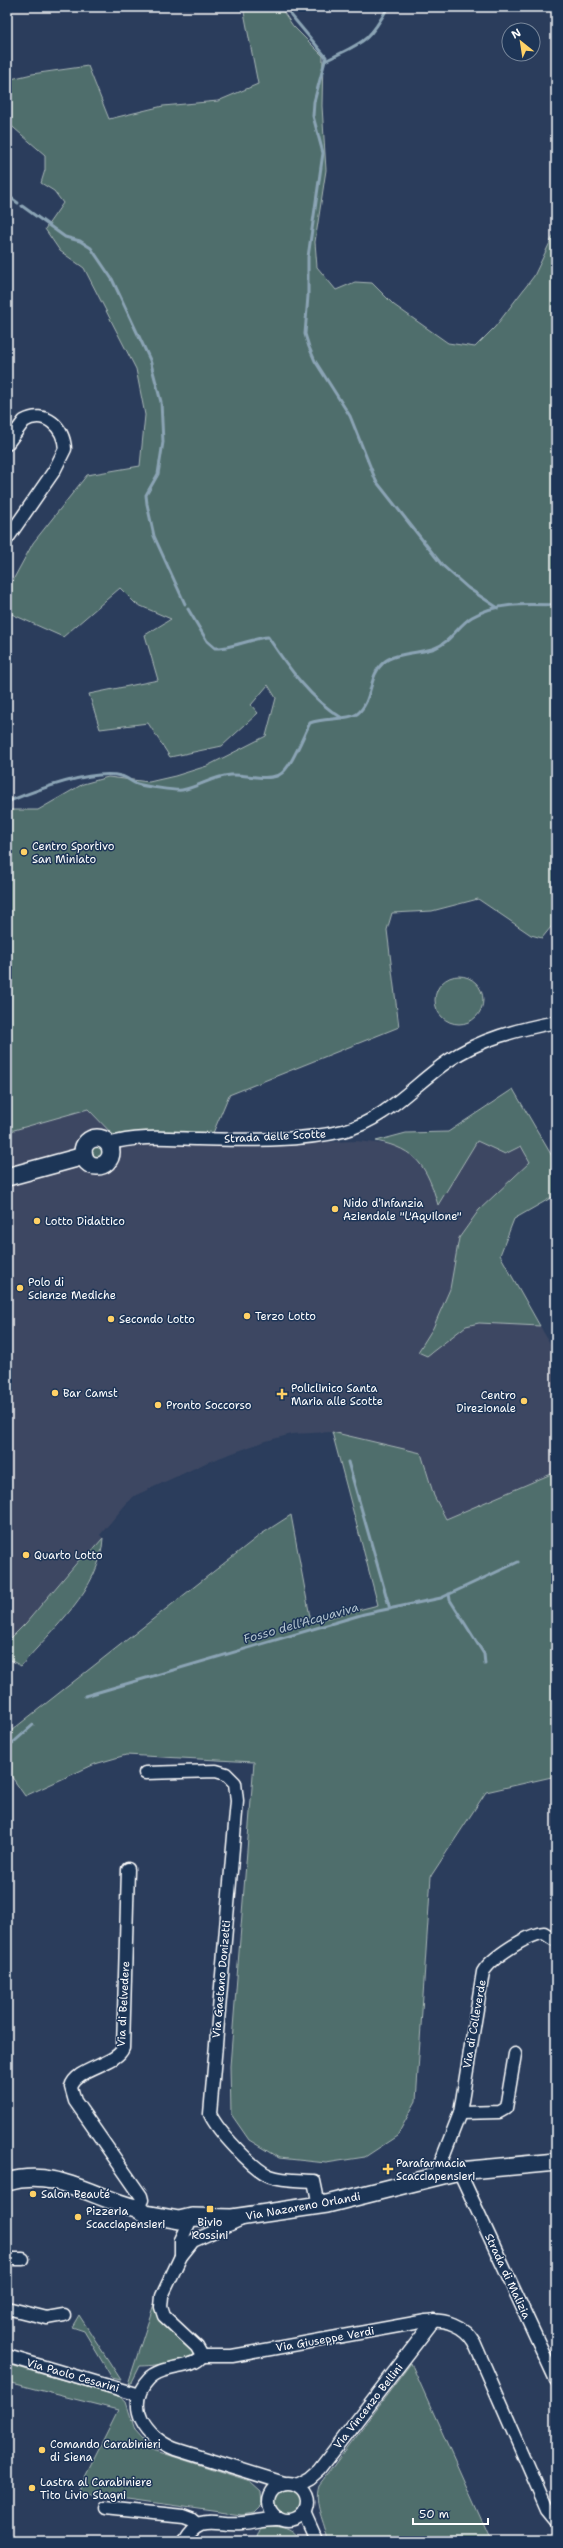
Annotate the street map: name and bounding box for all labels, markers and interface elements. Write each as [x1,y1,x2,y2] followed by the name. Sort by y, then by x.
[501,22,541,62] north arrow
[509,25,524,42] text: N
[32,839,115,867] place label: Centro Sportivo San Miniato
[19,847,29,857] marker: Centro Sportivo San Miniato
[224,1126,326,1147] street label: Strada delle Scotte
[343,1196,462,1224] place label: Nido d'infanzia Aziendale "L'Aquilone"
[330,1204,340,1214] marker: Nido d'infanzia Aziendale "L'Aquilone"
[45,1214,125,1229] place label: Lotto Didattico
[32,1216,42,1226] marker: Lotto Didattico
[28,1275,116,1303] place label: Polo di Scienze Mediche
[15,1283,25,1293] marker: Polo di Scienze Mediche
[255,1309,316,1324] place label: Terzo Lotto
[242,1311,252,1321] marker: Terzo Lotto
[119,1312,195,1327] place label: Secondo Lotto
[106,1314,116,1324] marker: Secondo Lotto
[291,1381,383,1409] place label: Policlinico Santa Maria alle Scotte
[63,1386,118,1401] place label: Bar Camst
[50,1388,60,1398] marker: Bar Camst
[276,1388,288,1400] marker: Policlinico Santa Maria alle Scotte
[456,1388,516,1416] place label: Centro Direzionale
[519,1396,529,1406] marker: Centro Direzionale
[166,1398,252,1413] place label: Pronto Soccorso
[153,1400,163,1410] marker: Pronto Soccorso
[34,1548,103,1563] place label: Quarto Lotto
[21,1550,31,1560] marker: Quarto Lotto
[242,1599,360,1647] water label: Fosso dell'Acquaviva
[209,1919,234,2039] street label: Via Gaetano Donizetti
[114,1961,133,2047] street label: Via di Belvedere
[459,1978,490,2070] street label: Via di Colleverde
[396,2156,475,2184] place label: Parafarmacia Scacciapensieri
[383,2164,393,2174] marker: Parafarmacia Scacciapensieri
[41,2187,110,2202] place label: Salon Beauté
[28,2189,38,2199] marker: Salon Beauté
[244,2189,362,2224] street label: Via Nazareno Orlandi
[86,2204,165,2232] place label: Pizzeria Scacciapensieri
[205,2204,215,2214] marker: Bivio Rossini
[73,2212,83,2222] marker: Pizzeria Scacciapensieri
[192,2215,228,2243] place label: Bivio Rossini
[481,2231,534,2322] street label: Strada di Malizia
[275,2323,375,2356] street label: Via Giuseppe Verdi
[25,2355,121,2396] street label: Via Paolo Cesarini
[330,2360,406,2452] street label: Via Vincenzo Bellini
[50,2437,161,2465] place label: Comando Carabinieri di Siena
[37,2445,47,2455] marker: Comando Carabinieri di Siena
[40,2475,152,2503] place label: Lastra al Carabiniere Tito Livio Stagni
[27,2483,37,2493] marker: Lastra al Carabiniere Tito Livio Stagni
[413,2500,488,2526] scale bar
[419,2506,449,2522] text: 50 m

